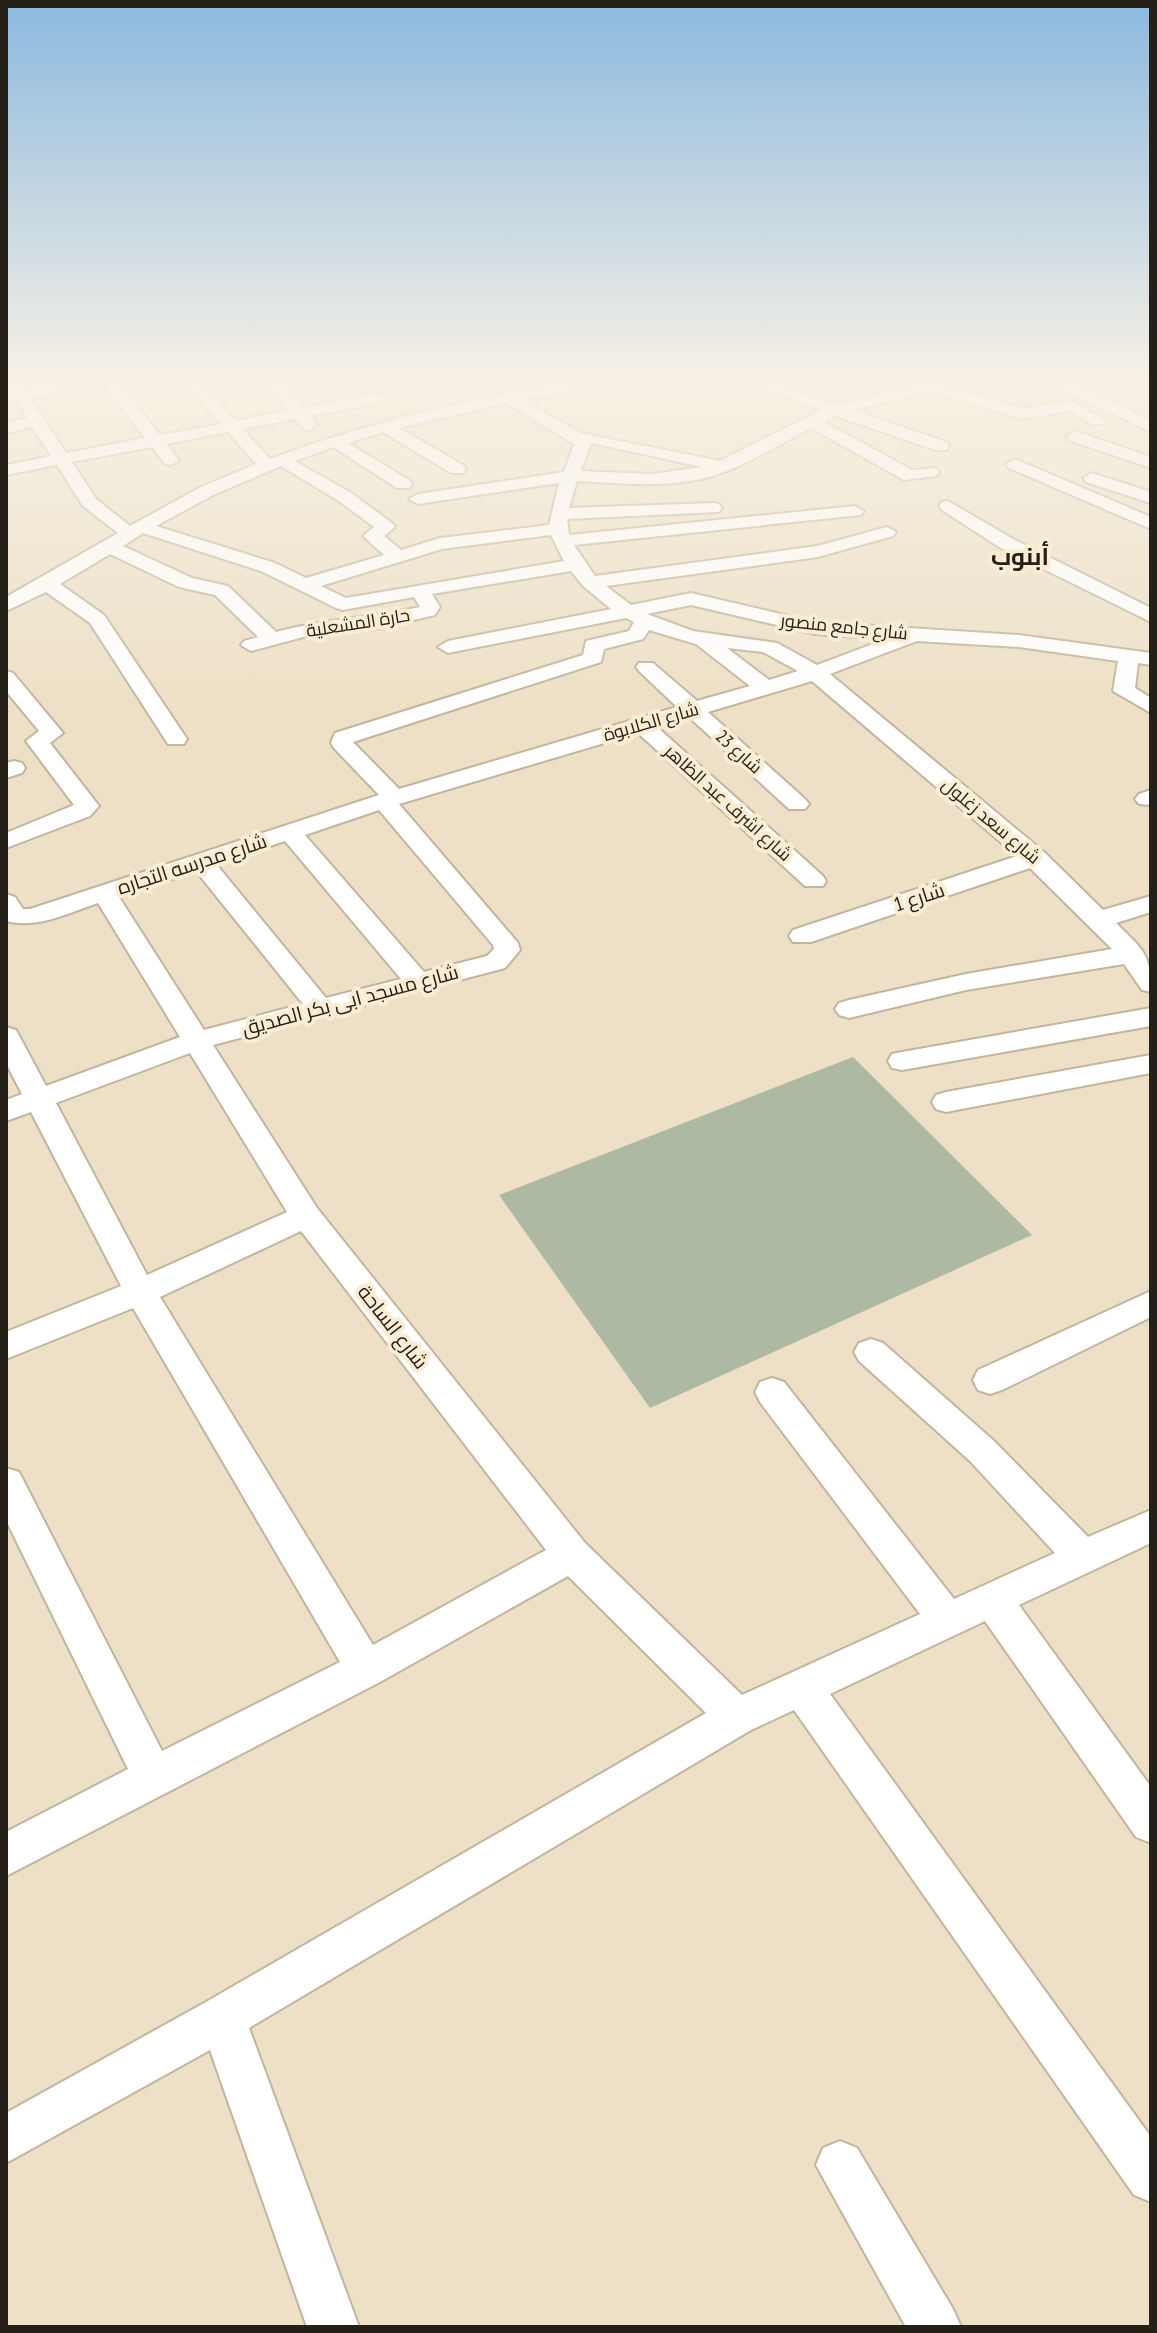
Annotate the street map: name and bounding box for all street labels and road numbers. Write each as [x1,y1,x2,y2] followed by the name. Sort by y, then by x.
[305,603,411,642] street label: حارة المشعلية
[778,608,909,646] street label: شارع جامع منصور
[601,697,701,747] street label: شارع الكلابوة
[711,725,767,779] street label: شارع 23
[658,739,797,867] street label: شارع اشرف عبد الظاهر
[937,773,1045,869] street label: شارع سعد زغلول
[114,828,270,901] street label: شارع مدرسه التجاره
[890,877,948,918] street label: شارع 1
[239,959,461,1042] street label: شارع مسجد ابى بكر الصديق
[351,1280,434,1375] street label: شارع الساحة

